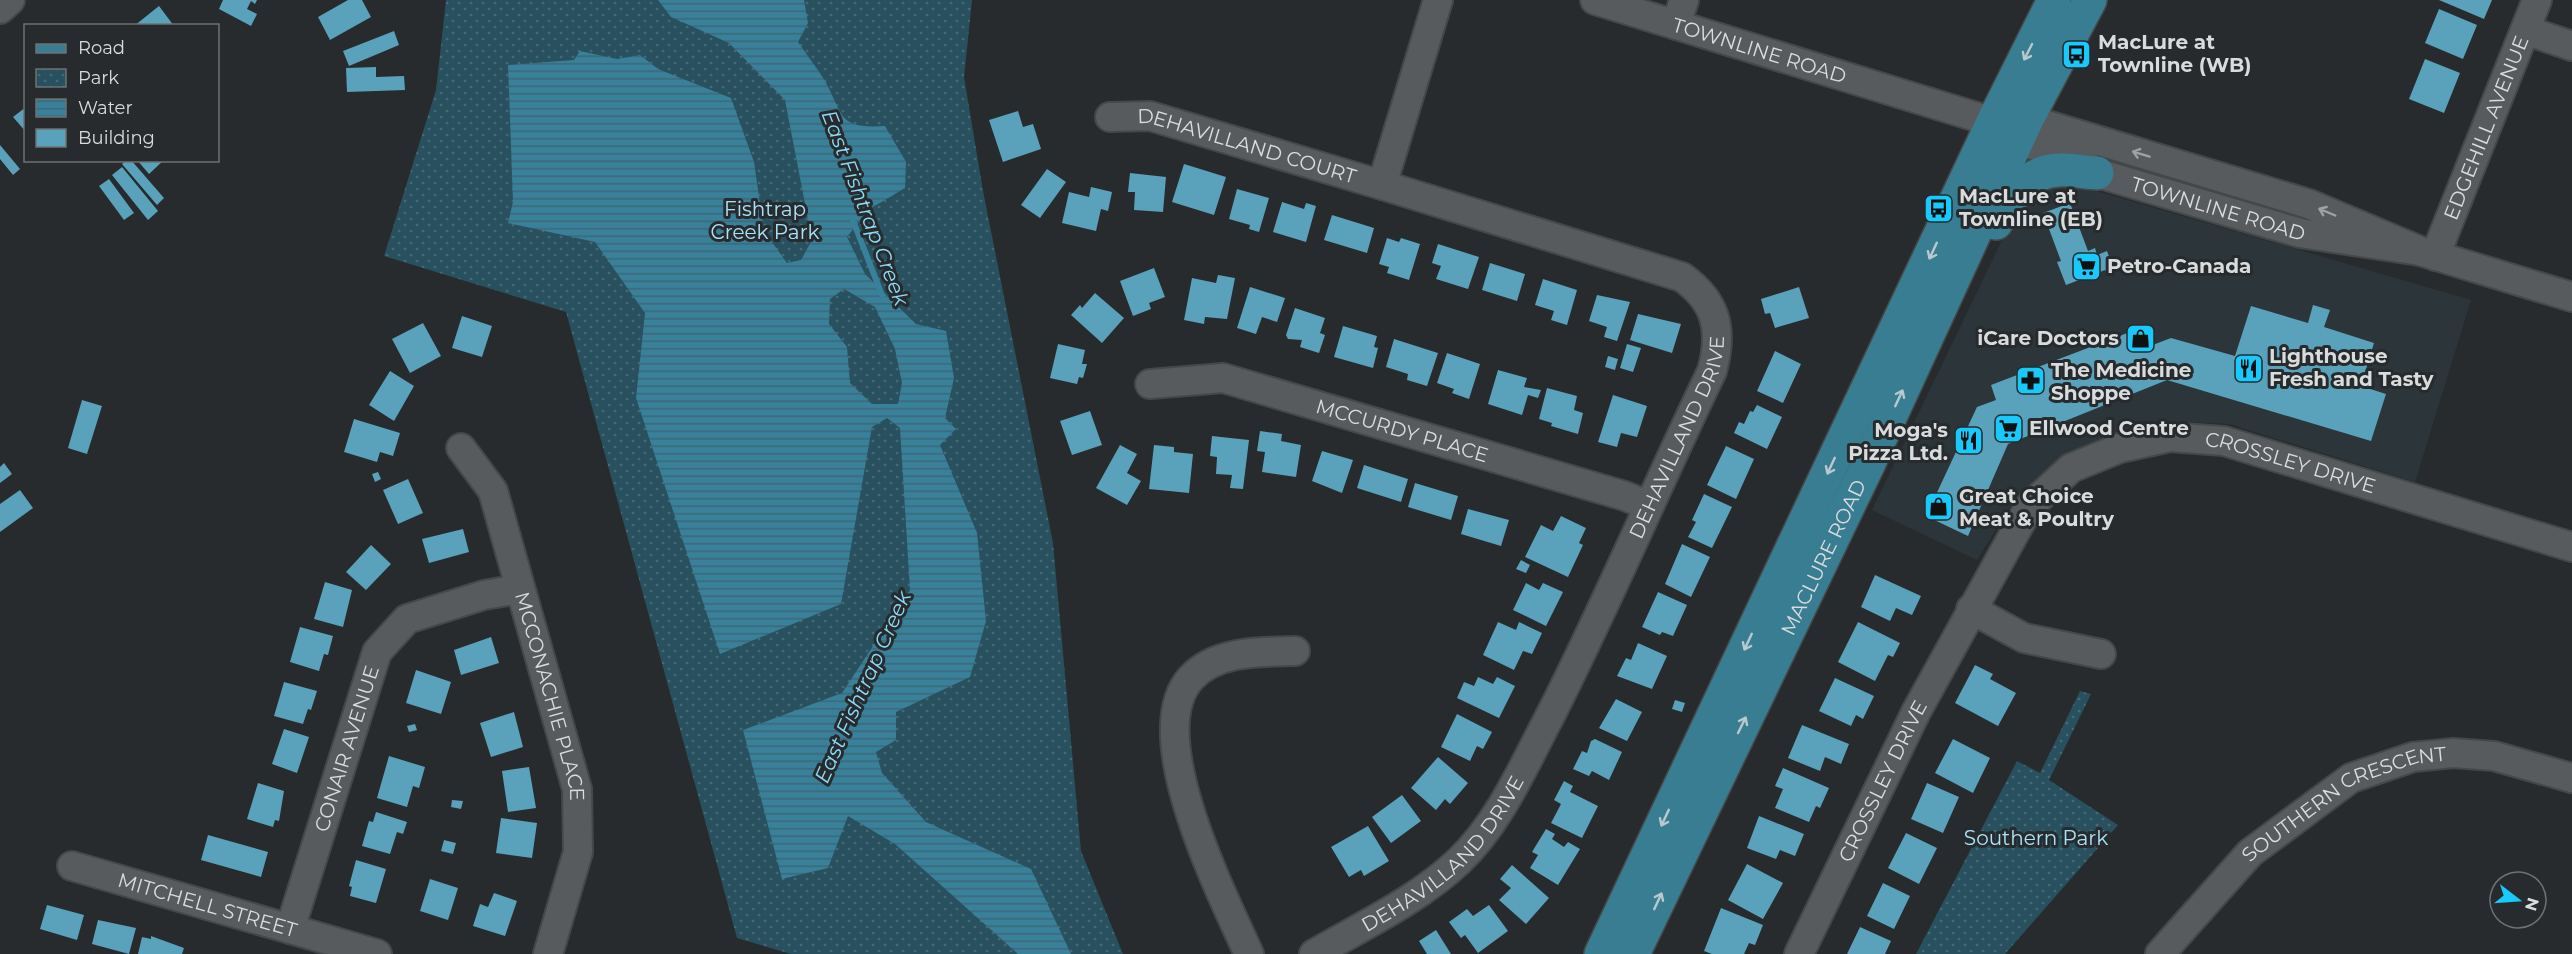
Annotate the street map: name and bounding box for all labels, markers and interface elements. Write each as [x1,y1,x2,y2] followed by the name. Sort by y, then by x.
[1670,12,1849,88] street label: TOWNLINE ROAD
[24,24,219,162] legend
[2098,30,2251,77] place label: MacLure at Townline (WB)
[2439,32,2534,223] street label: EDGEHILL AVENUE
[78,37,125,59] text: Road
[2061,38,2093,70] bus stop icon: MacLure at Townline (WB)
[2022,43,2034,60] one-way arrow
[78,67,119,89] text: Park
[78,97,133,119] text: Water
[1137,104,1360,189] street label: DEHAVILLAND COURT
[817,106,915,311] water label: East Fishtrap Creek
[78,127,155,149] text: Building
[2132,148,2151,159] one-way arrow
[2128,172,2308,246] street label: TOWNLINE ROAD
[1959,184,2103,231] place label: MacLure at Townline (EB)
[1922,192,1954,224] bus stop icon: MacLure at Townline (EB)
[711,197,820,244] park label: Fishtrap Creek Park
[2319,206,2337,217] one-way arrow
[1926,242,1938,260] one-way arrow
[2070,250,2102,282] supermarket icon: Petro-Canada
[2107,254,2251,278] place label: Petro-Canada
[2124,322,2156,354] shop icon: iCare Doctors
[1977,326,2119,350] place label: iCare Doctors
[1624,335,1729,542] street label: DEHAVILLAND DRIVE
[2269,344,2434,391] place label: Lighthouse Fresh and Tasty
[2232,352,2264,384] restaurant icon: Lighthouse Fresh and Tasty
[2051,358,2191,405] place label: The Medicine Shoppe
[2014,365,2046,397] pharmacy icon: The Medicine Shoppe
[1893,389,1905,407] one-way arrow
[1313,394,1491,467] street label: MCCURDY PLACE
[1992,412,2024,444] supermarket icon: Ellwood Centre
[2029,416,2189,440] place label: Ellwood Centre
[1848,418,1948,465] place label: Moga's Pizza Ltd.
[1953,425,1985,457] restaurant icon: Moga's Pizza Ltd.
[2204,428,2379,499] street label: CROSSLEY DRIVE
[1825,456,1837,474] one-way arrow
[1776,476,1871,639] street label: MACLURE ROAD
[1959,484,2115,531] place label: Great Choice Meat & Poultry
[1922,491,1954,523] shop icon: Great Choice Meat & Poultry
[809,586,917,787] water label: East Fishtrap Creek
[510,589,589,801] street label: MCCONACHIE PLACE
[1742,632,1754,650] one-way arrow
[309,663,384,835] street label: CONAIR AVENUE
[1833,696,1932,866] street label: CROSSLEY DRIVE
[1737,717,1749,735] one-way arrow
[2236,742,2448,866] street label: SOUTHERN CRESCENT
[1357,772,1529,937] street label: DEHAVILLAND DRIVE
[1659,809,1671,827] one-way arrow
[1964,826,2108,850] park label: Southern Park
[115,868,300,942] street label: MITCHELL STREET
[2488,870,2548,930] north arrow
[1653,893,1665,911] one-way arrow
[2521,895,2543,913] text: N

